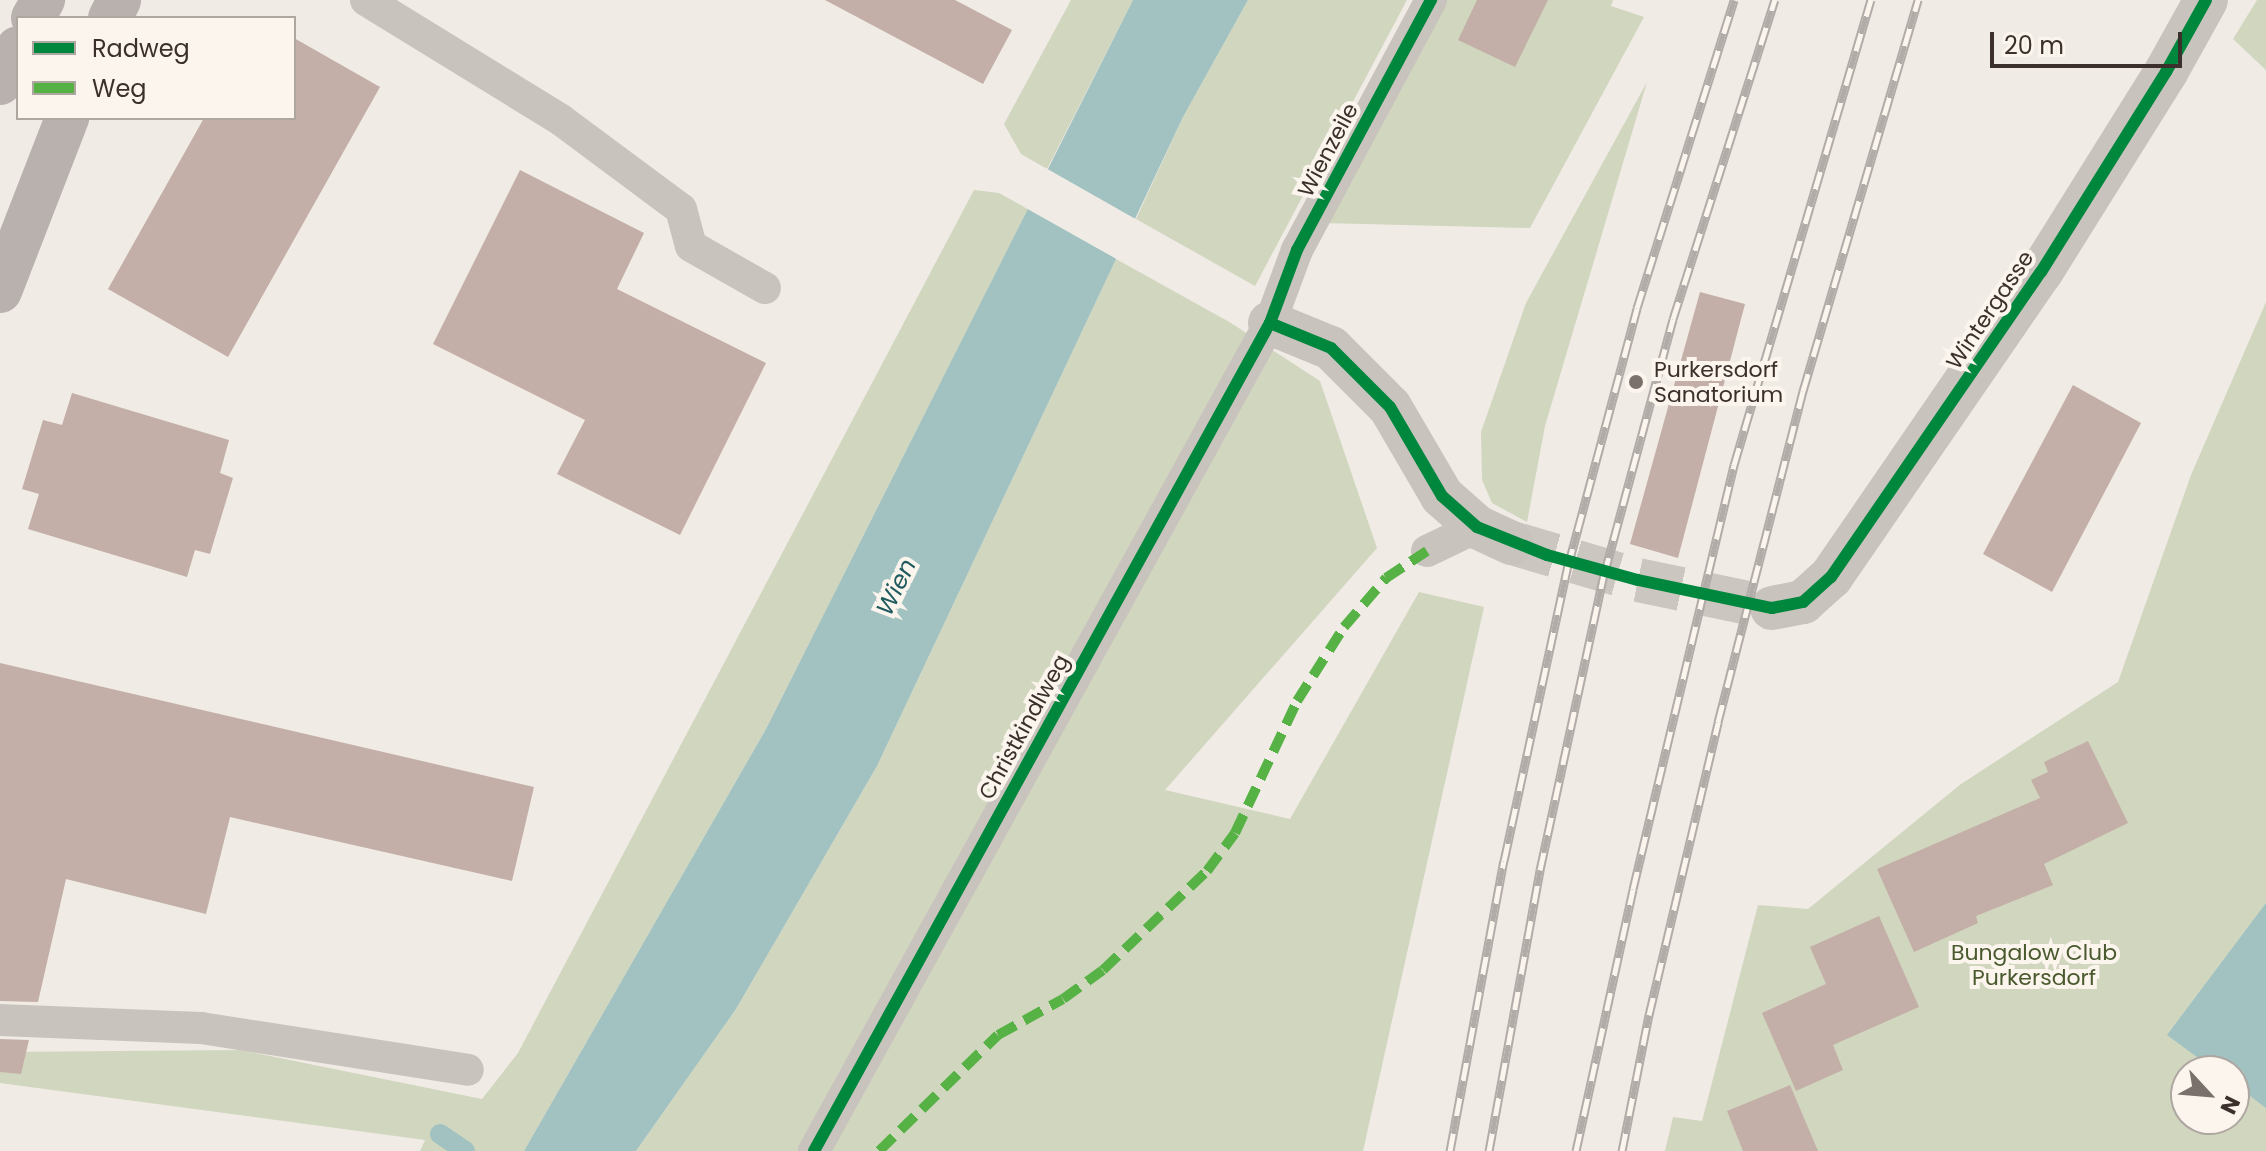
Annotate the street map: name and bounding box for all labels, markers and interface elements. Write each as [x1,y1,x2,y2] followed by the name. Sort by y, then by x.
[16,16,296,120] legend
[1994,16,2186,66] scale bar
[2004,29,2064,62] text: 20 m
[92,32,190,65] text: Radweg
[92,72,147,105] text: Weg
[1292,98,1364,202] street label: Wienzeile
[1941,246,2039,374] street label: Wintergasse
[1654,356,1783,408] place label: Purkersdorf Sanatorium
[1625,371,1647,393] marker: Purkersdorf Sanatorium
[870,554,922,620] water label: Wien
[973,650,1075,804] street label: Christkindlweg
[1951,939,2117,990] park label: Bungalow Club Purkersdorf
[2170,1055,2250,1135] north arrow
[2213,1091,2248,1119] text: N

